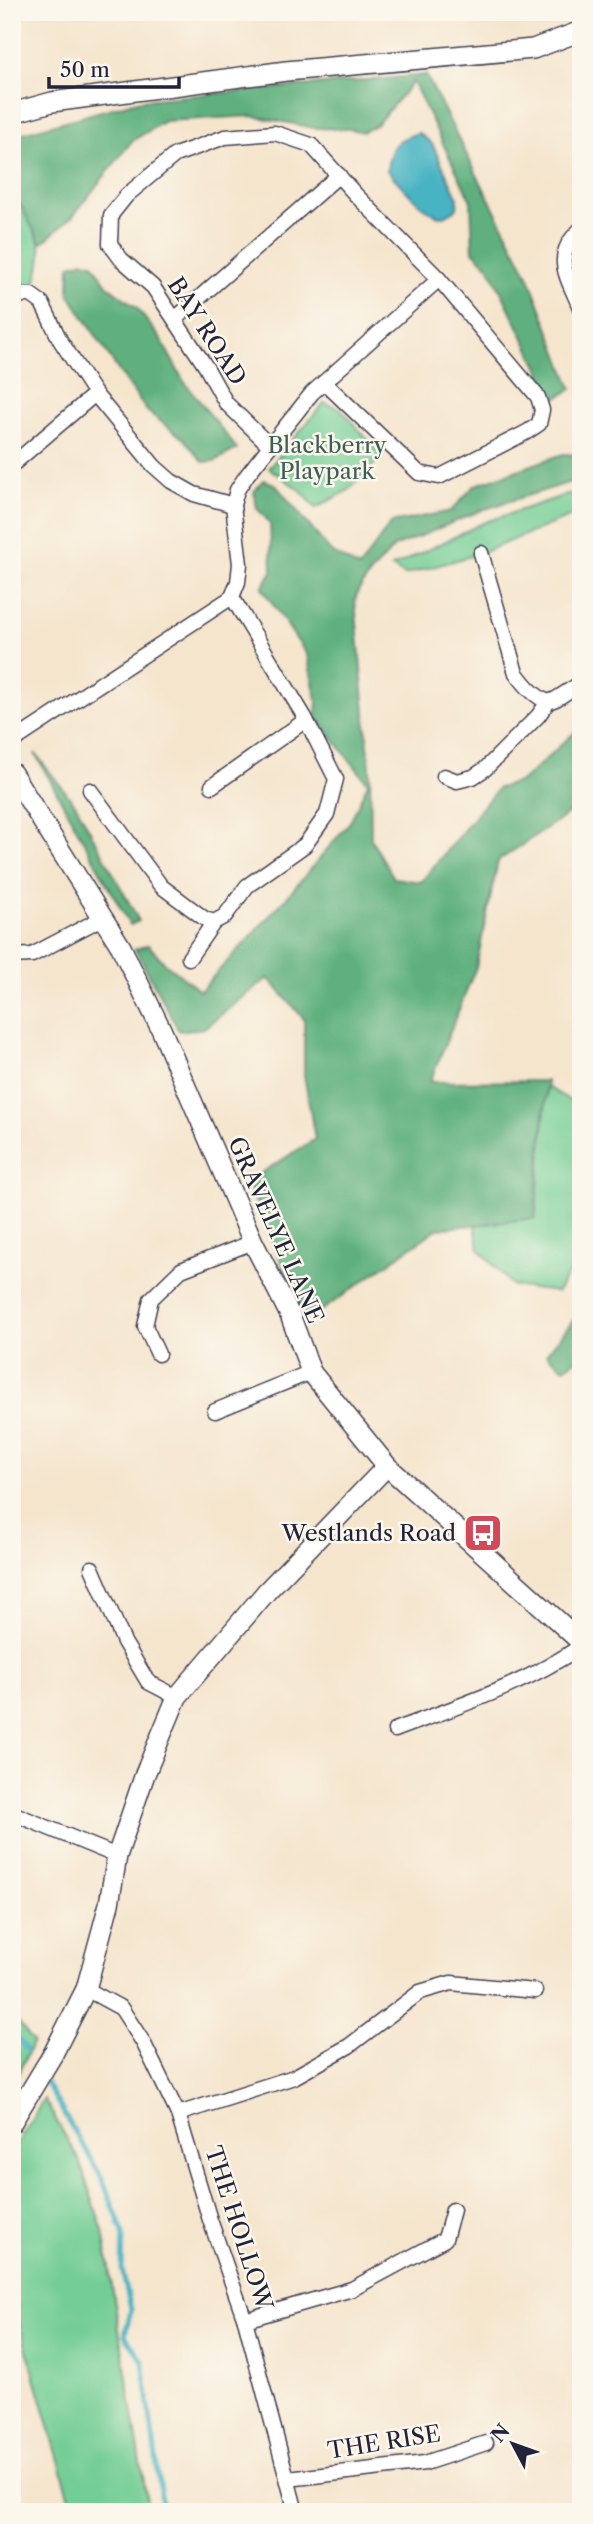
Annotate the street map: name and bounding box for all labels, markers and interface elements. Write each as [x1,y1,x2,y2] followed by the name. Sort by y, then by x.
[49,46,178,90] scale bar
[60,57,110,82] text: 50 m
[162,272,252,390] street label: BAY ROAD
[267,431,387,485] park label: Blackberry Playpark
[222,1132,330,1328] street label: GRAVELYE LANE
[462,1512,504,1554] bus stop icon: Westlands Road
[280,1519,456,1547] place label: Westlands Road
[199,2142,279,2314] street label: THE HOLLOW
[477,2408,548,2478] north arrow
[325,2419,443,2465] street label: THE RISE
[486,2419,515,2447] text: N

